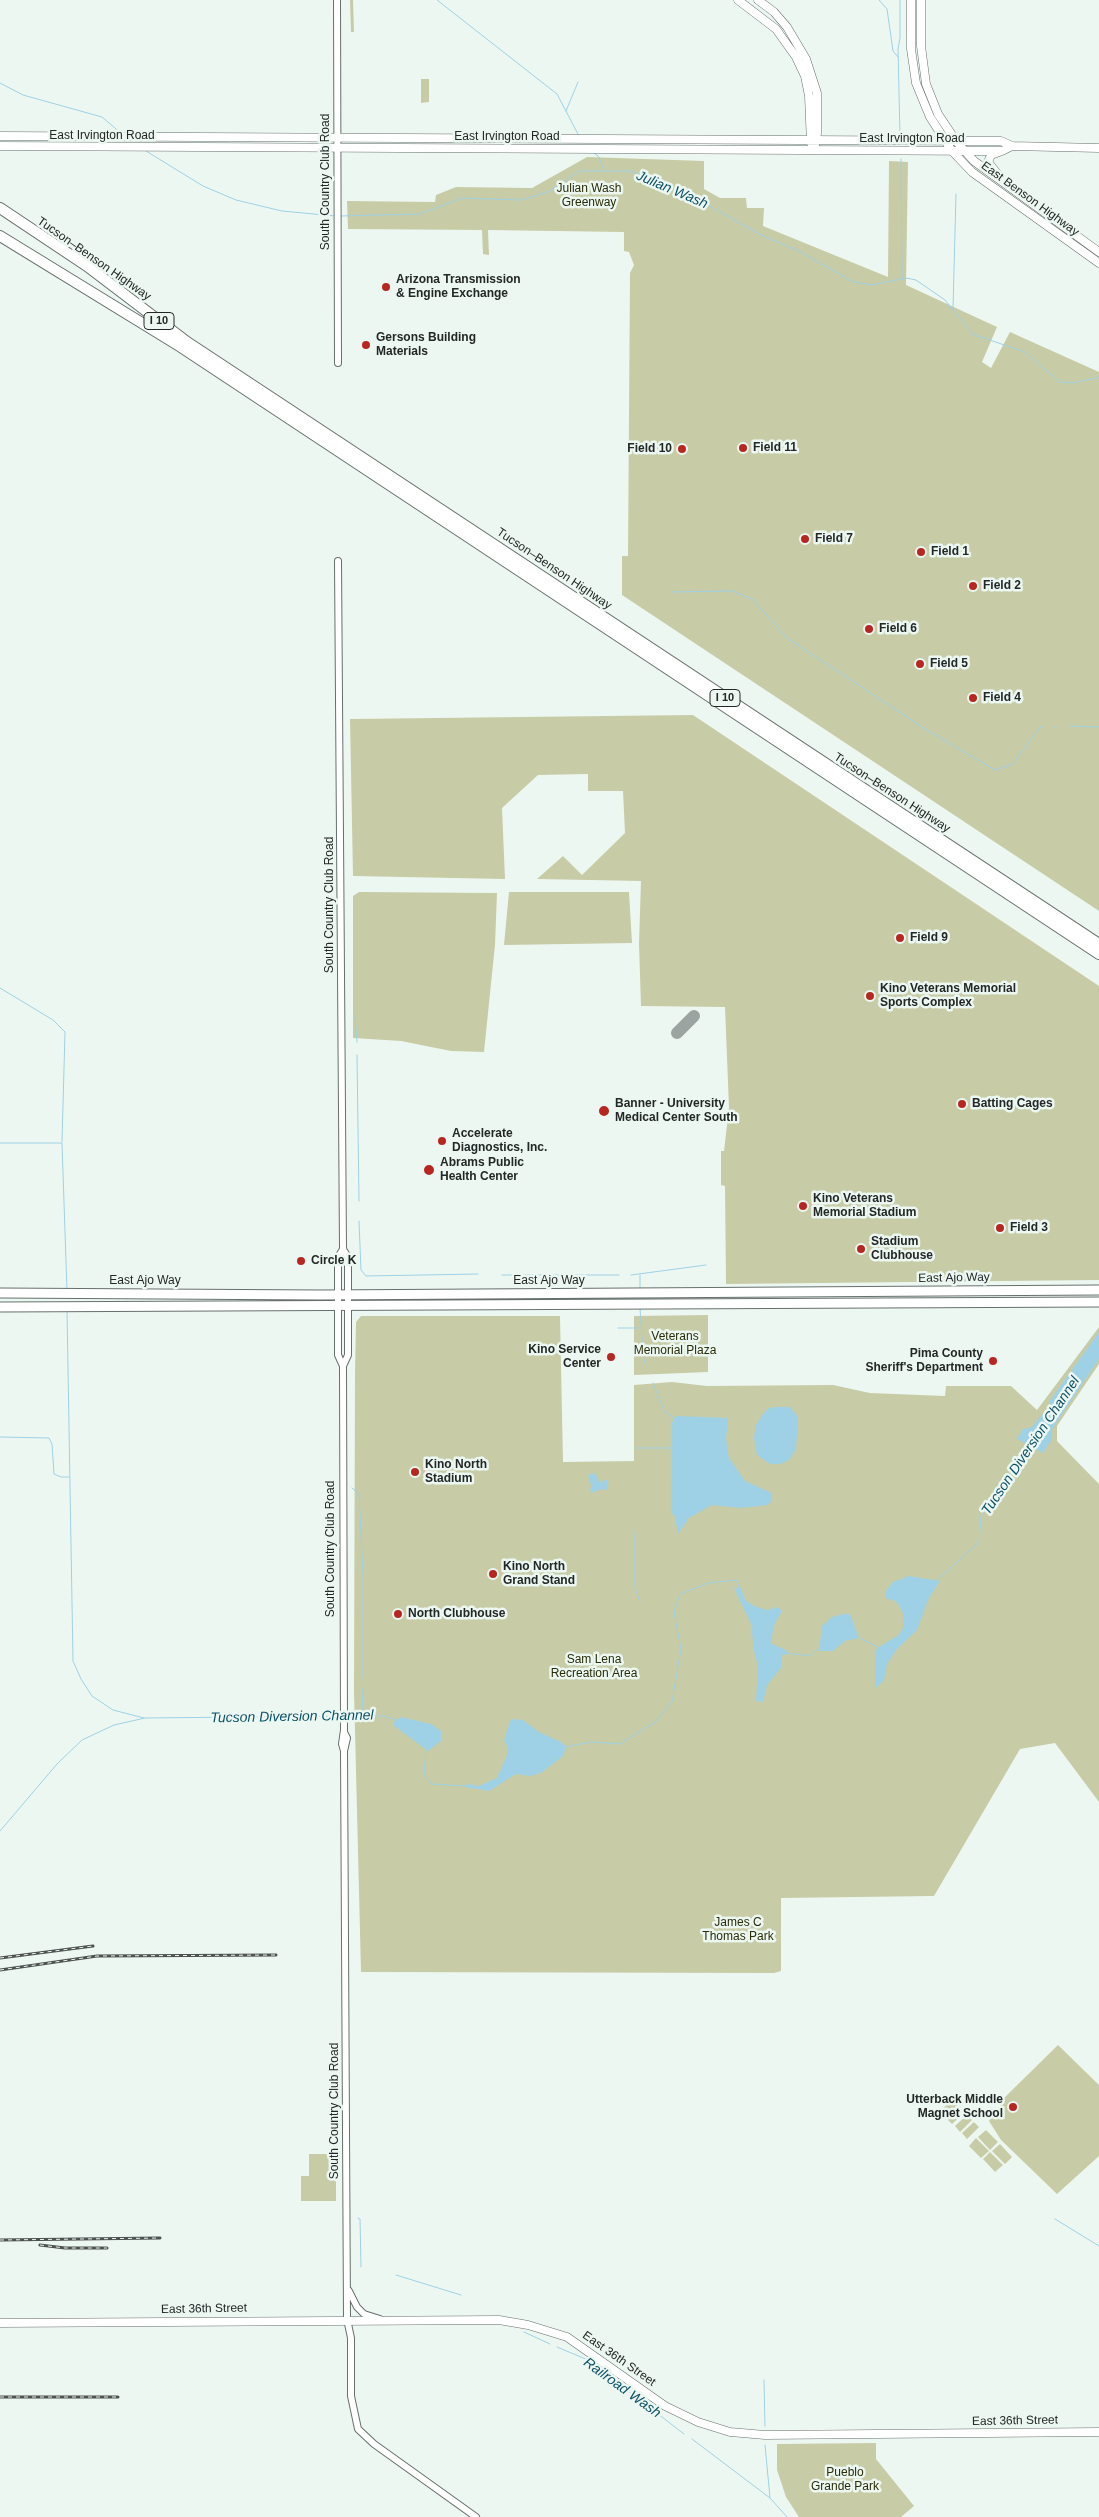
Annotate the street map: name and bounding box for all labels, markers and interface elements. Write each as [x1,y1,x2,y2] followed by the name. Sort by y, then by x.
[319,114,333,250] street label: South Country Club Road
[49,129,155,143] street label: East Irvington Road
[454,130,560,144] street label: East Irvington Road
[859,132,965,146] street label: East Irvington Road
[978,159,1082,239] street label: East Benson Highway
[634,167,710,213] water label: Julian Wash
[557,182,621,210] park label: Julian Wash Greenway
[34,214,154,304] street label: Tucson–Benson Highway
[396,273,521,301] place label: Arizona Transmission & Engine Exchange
[380,281,392,293] marker: Arizona Transmission & Engine Exchange
[144,312,174,330] road number: I 10
[376,331,476,359] place label: Gersons Building Materials
[360,339,372,351] marker: Gersons Building Materials
[753,441,797,455] place label: Field 11
[627,442,672,456] place label: Field 10
[737,442,749,454] marker: Field 11
[676,443,688,455] marker: Field 10
[494,525,614,613] street label: Tucson–Benson Highway
[815,532,853,546] place label: Field 7
[799,533,811,545] marker: Field 7
[931,545,969,559] place label: Field 1
[915,546,927,558] marker: Field 1
[983,579,1021,593] place label: Field 2
[967,580,979,592] marker: Field 2
[879,622,917,636] place label: Field 6
[863,623,875,635] marker: Field 6
[930,657,968,671] place label: Field 5
[914,658,926,670] marker: Field 5
[710,690,740,706] road number: I 10
[983,691,1021,705] place label: Field 4
[967,692,979,704] marker: Field 4
[831,750,953,836] street label: Tucson–Benson Highway
[323,837,337,973] street label: South Country Club Road
[910,931,948,945] place label: Field 9
[894,932,906,944] marker: Field 9
[880,982,1016,1010] place label: Kino Veterans Memorial Sports Complex
[864,990,876,1002] marker: Kino Veterans Memorial Sports Complex
[615,1097,738,1125] place label: Banner - University Medical Center South
[972,1097,1053,1111] place label: Batting Cages
[956,1098,968,1110] marker: Batting Cages
[597,1104,611,1118] marker: Banner - University Medical Center South
[452,1127,547,1155] place label: Accelerate Diagnostics, Inc.
[436,1135,448,1147] marker: Accelerate Diagnostics, Inc.
[440,1156,524,1184] place label: Abrams Public Health Center
[422,1163,436,1177] marker: Abrams Public Health Center
[813,1192,916,1220] place label: Kino Veterans Memorial Stadium
[797,1200,809,1212] marker: Kino Veterans Memorial Stadium
[1010,1221,1048,1235] place label: Field 3
[994,1222,1006,1234] marker: Field 3
[871,1235,933,1263] place label: Stadium Clubhouse
[855,1243,867,1255] marker: Stadium Clubhouse
[311,1254,356,1268] place label: Circle K
[295,1255,307,1267] marker: Circle K
[918,1270,990,1286] street label: East Ajo Way
[109,1274,181,1288] street label: East Ajo Way
[513,1274,585,1288] street label: East Ajo Way
[634,1330,716,1358] park label: Veterans Memorial Plaza
[528,1343,601,1371] place label: Kino Service Center
[865,1347,983,1375] place label: Pima County Sheriff's Department
[605,1351,617,1363] marker: Kino Service Center
[987,1355,999,1367] marker: Pima County Sheriff's Department
[978,1374,1084,1518] water label: Tucson Diversion Channel
[425,1458,487,1486] place label: Kino North Stadium
[409,1466,421,1478] marker: Kino North Stadium
[324,1481,338,1617] street label: South Country Club Road
[503,1560,575,1588] place label: Kino North Grand Stand
[487,1568,499,1580] marker: Kino North Grand Stand
[408,1607,505,1621] place label: North Clubhouse
[392,1608,404,1620] marker: North Clubhouse
[551,1653,637,1681] park label: Sam Lena Recreation Area
[210,1707,374,1727] water label: Tucson Diversion Channel
[702,1916,774,1944] park label: James C Thomas Park
[328,2043,342,2179] street label: South Country Club Road
[906,2093,1003,2121] place label: Utterback Middle Magnet School
[1007,2101,1019,2113] marker: Utterback Middle Magnet School
[161,2301,247,2317] street label: East 36th Street
[580,2328,658,2390] street label: East 36th Street
[580,2354,664,2422] water label: Railroad Wash
[972,2413,1058,2429] street label: East 36th Street
[811,2466,879,2494] park label: Pueblo Grande Park

